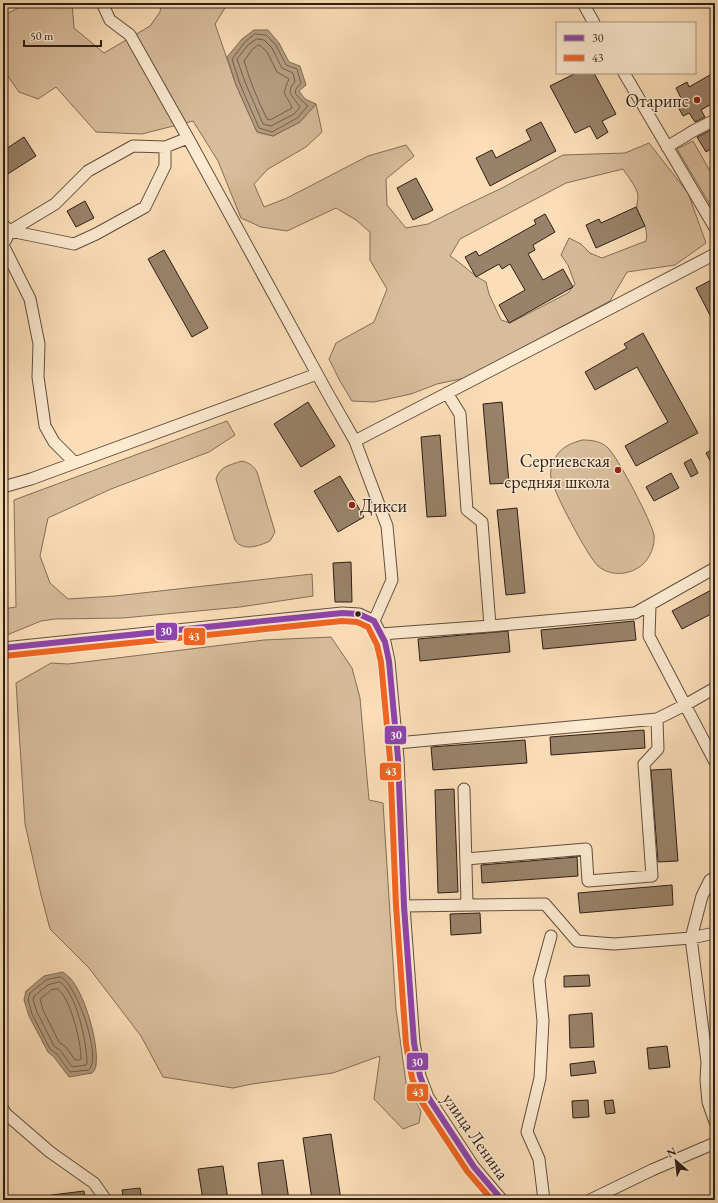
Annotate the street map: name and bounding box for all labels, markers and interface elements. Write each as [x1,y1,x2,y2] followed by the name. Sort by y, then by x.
[24,22,101,48] scale bar
[556,22,696,74] legend
[30,28,54,44] text: 50 m
[592,30,604,46] text: 30
[592,50,604,66] text: 43
[625,89,689,112] place label: Отарипс
[692,95,702,105] marker: Отарипс
[504,449,611,493] place label: Сергиевская средняя школа
[613,465,623,475] marker: Сергиевская средняя школа
[360,494,407,517] place label: Дикси
[347,500,357,510] marker: Дикси
[353,609,363,619] unlabelled marker
[155,622,178,641] line badge: 30
[160,624,172,638] text: 30
[183,627,206,646] line badge: 43
[188,629,200,643] text: 43
[384,725,407,745] line badge: 30
[390,728,402,742] text: 30
[379,762,402,781] line badge: 43
[385,764,397,778] text: 43
[406,1052,429,1071] line badge: 30
[411,1055,423,1069] text: 30
[406,1083,429,1102] line badge: 43
[412,1085,424,1099] text: 43
[438,1088,515,1185] street label: улица Ленина
[656,1141,696,1181] north arrow
[664,1144,679,1160] text: N

